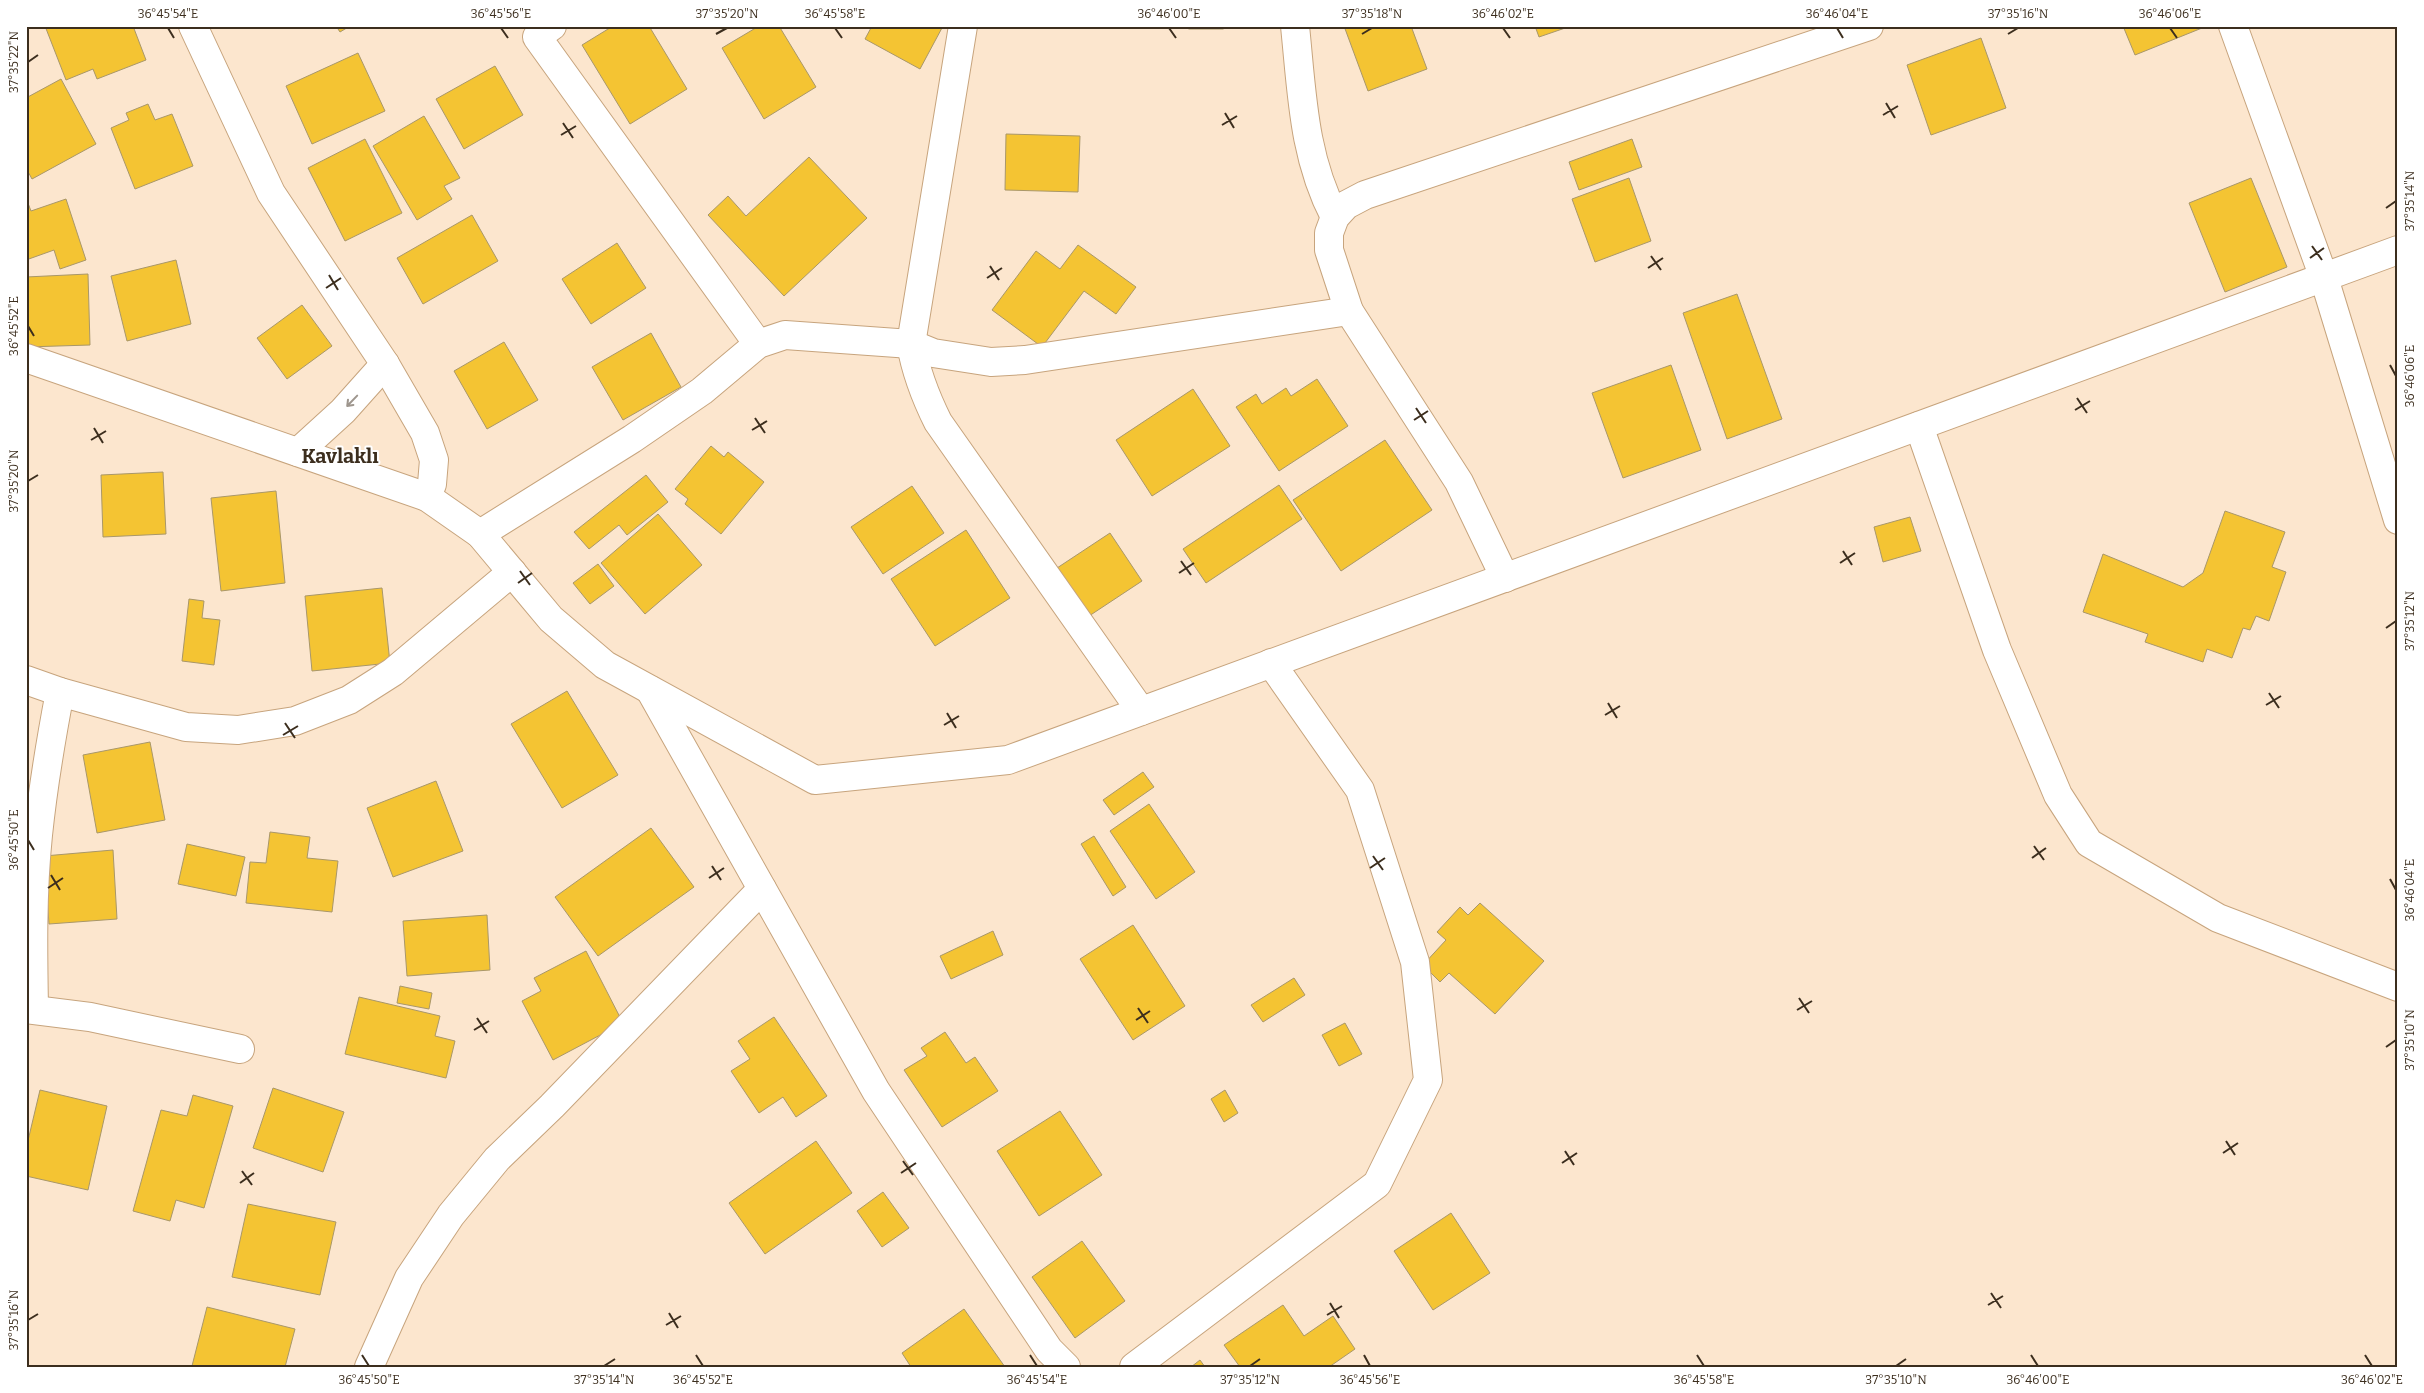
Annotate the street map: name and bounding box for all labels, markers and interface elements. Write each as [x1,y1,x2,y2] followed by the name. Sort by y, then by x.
[138,7,198,21] text: 36°45'54"E
[471,7,531,21] text: 36°45'56"E
[696,7,759,21] text: 37°35'20"N
[805,7,865,21] text: 36°45'58"E
[1137,7,1201,21] text: 36°46'00"E
[1342,7,1403,21] text: 37°35'18"N
[1472,7,1534,21] text: 36°46'02"E
[1806,7,1868,21] text: 36°46'04"E
[1988,7,2049,21] text: 37°35'16"N
[2139,7,2201,21] text: 36°46'06"E
[7,31,21,93] text: 37°35'22"N
[2403,170,2417,231] text: 37°35'14"N
[7,296,21,356] text: 36°45'52"E
[2403,345,2417,407] text: 36°46'06"E
[346,395,359,407] one-way arrow
[302,444,379,468] district label: Kavlaklı
[7,449,21,512] text: 37°35'20"N
[2403,590,2417,651] text: 37°35'12"N
[7,809,21,871] text: 36°45'50"E
[2403,859,2417,921] text: 36°46'04"E
[2403,1009,2417,1071] text: 37°35'10"N
[7,1289,21,1350] text: 37°35'16"N
[338,1373,400,1387] text: 36°45'50"E
[574,1373,635,1387] text: 37°35'14"N
[673,1373,733,1387] text: 36°45'52"E
[1007,1373,1067,1387] text: 36°45'54"E
[1220,1373,1281,1387] text: 37°35'12"N
[1340,1373,1400,1387] text: 36°45'56"E
[1674,1373,1734,1387] text: 36°45'58"E
[1865,1373,1927,1387] text: 37°35'10"N
[2006,1373,2070,1387] text: 36°46'00"E
[2341,1373,2403,1387] text: 36°46'02"E

